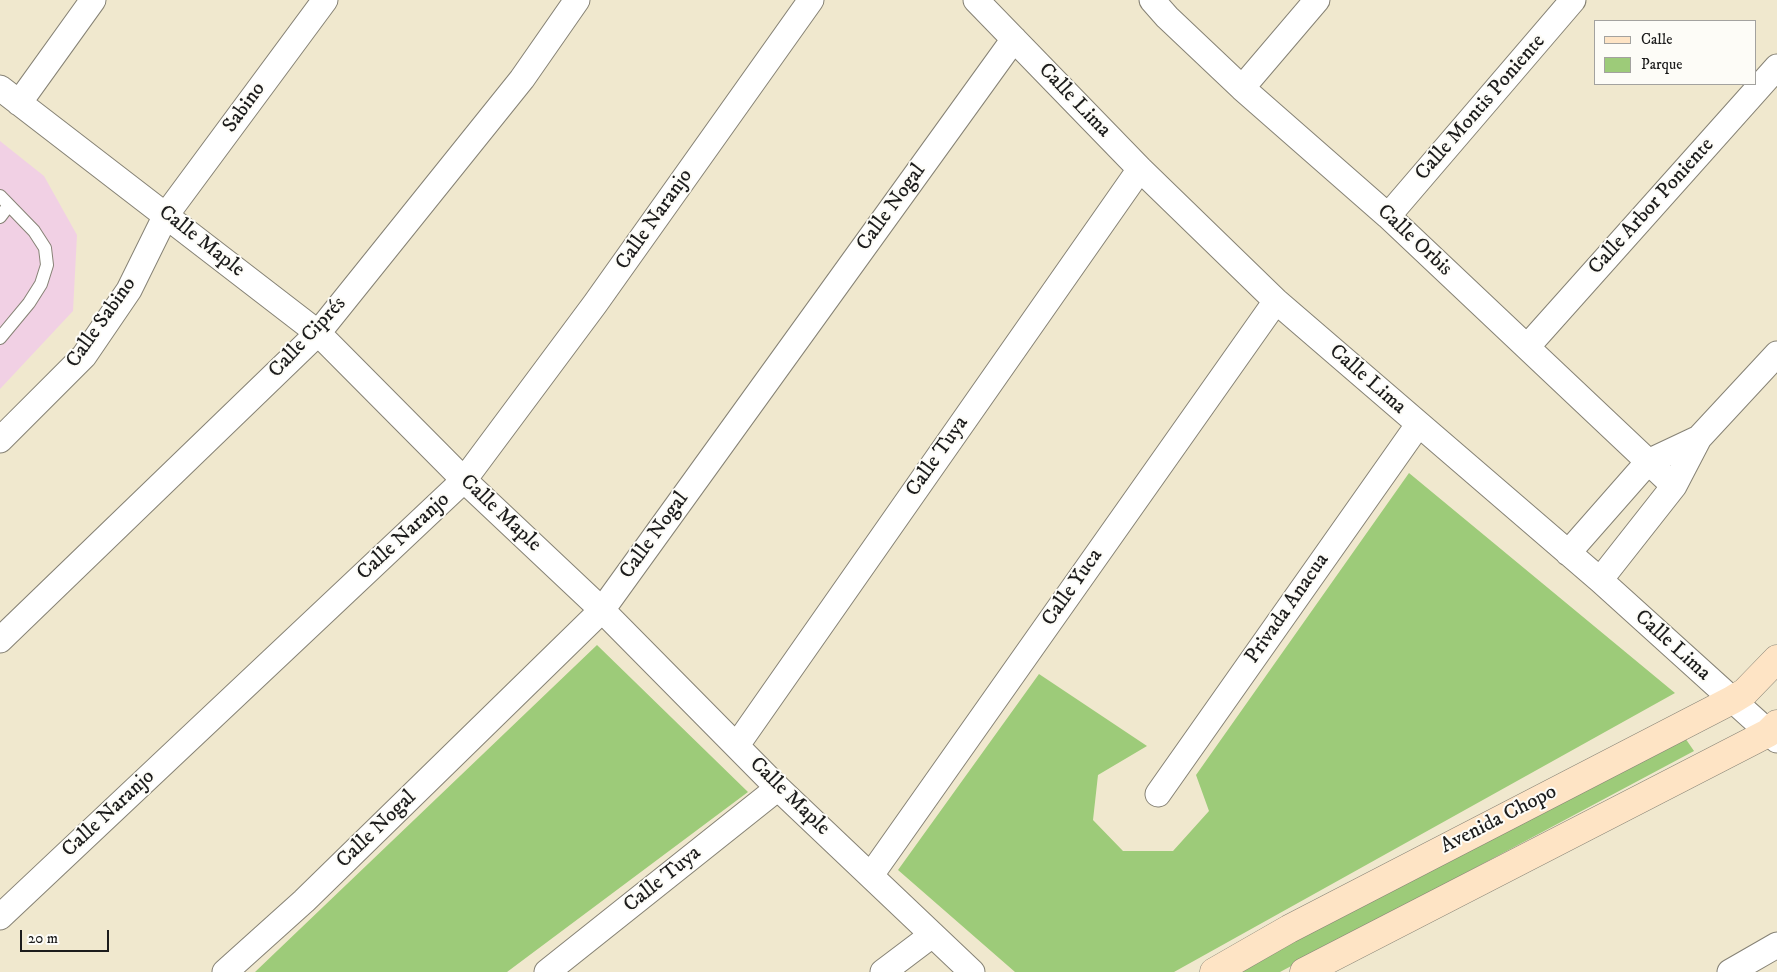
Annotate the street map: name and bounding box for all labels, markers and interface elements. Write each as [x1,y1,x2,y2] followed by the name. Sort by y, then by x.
[1594,20,1757,85] legend
[1411,30,1551,186] street label: Calle Montis Poniente
[1641,30,1673,49] text: Calle
[1641,55,1682,74] text: Parque
[1032,58,1116,144] street label: Calle Lima
[218,78,272,138] street label: Sabino
[1584,133,1720,281] street label: Calle Arbor Poniente
[852,160,932,256] street label: Calle Nogal
[611,165,699,275] street label: Calle Naranjo
[1371,200,1457,282] street label: Calle Orbis
[153,201,249,283] street label: Calle Maple
[62,273,142,373] street label: Calle Sabino
[264,292,352,384] street label: Calle Ciprés
[1323,340,1411,420] street label: Calle Lima
[901,412,975,502] street label: Calle Tuya
[454,470,546,558] street label: Calle Maple
[353,488,455,586] street label: Calle Naranjo
[615,488,695,584] street label: Calle Nogal
[1037,544,1109,632] street label: Calle Yuca
[1241,549,1335,669] street label: Privada Anacua
[1629,605,1715,687] street label: Calle Lima
[744,752,834,842] street label: Calle Maple
[58,765,160,863] street label: Calle Naranjo
[1437,780,1561,860] street label: Avenida Chopo
[332,786,422,874] street label: Calle Nogal
[619,841,707,919] street label: Calle Tuya
[22,920,111,952] scale bar
[28,929,58,948] text: 20 m

